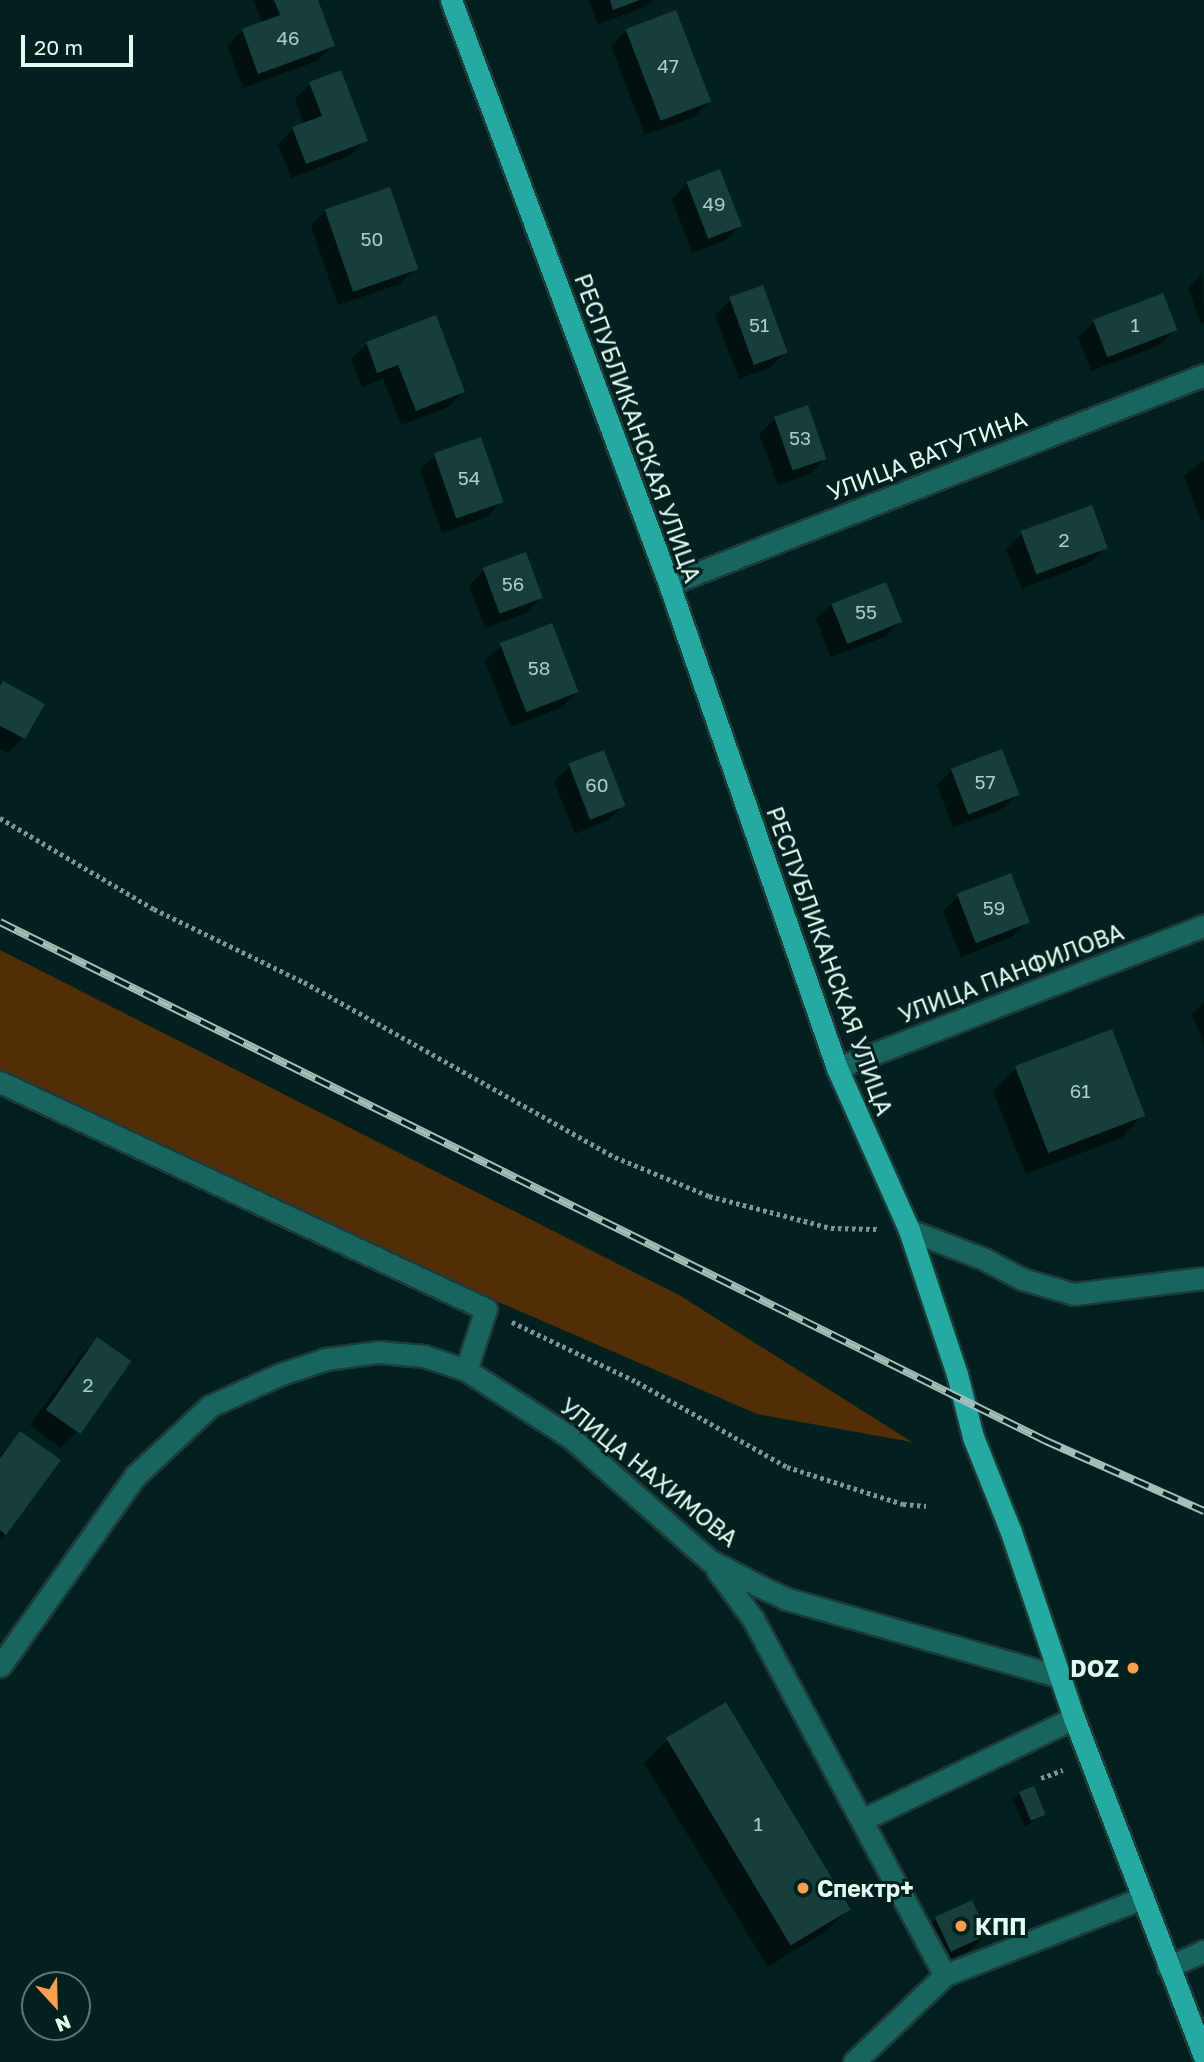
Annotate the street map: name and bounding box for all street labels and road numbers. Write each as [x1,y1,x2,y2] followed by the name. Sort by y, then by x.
[569,270,707,586] street label: РЕСПУБЛИКАНСКАЯ УЛИЦА
[823,404,1031,506] street label: УЛИЦА ВАТУТИНА
[761,803,899,1119] street label: РЕСПУБЛИКАНСКАЯ УЛИЦА
[895,917,1127,1029] street label: УЛИЦА ПАНФИЛОВА
[555,1392,743,1552] street label: УЛИЦА НАХИМОВА

